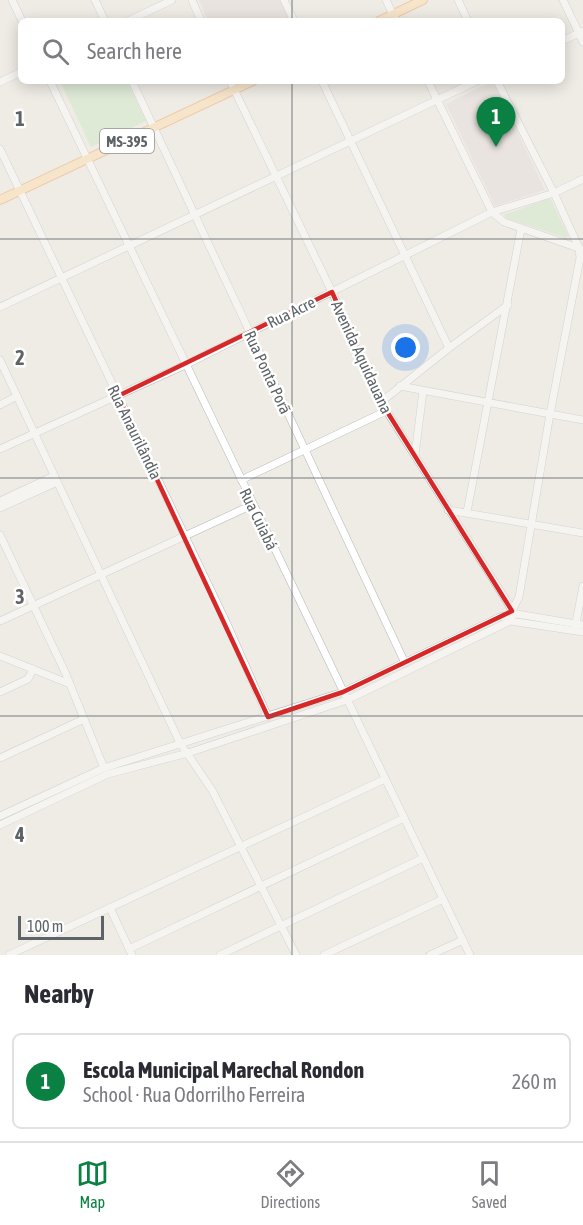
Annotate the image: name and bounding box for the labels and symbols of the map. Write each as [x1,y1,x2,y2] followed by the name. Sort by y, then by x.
[476,98,516,147] pin: 1
[15,107,25,130] text: 1
[100,129,154,153] road number: MS-395
[264,293,318,331] street label: Rua Acre
[327,298,396,417] street label: Avenida Aquidauana
[241,328,295,416] street label: Rua Ponta Porã
[391,333,420,362] your location
[15,346,25,369] text: 2
[104,382,166,482] street label: Rua Anaurilândia
[236,485,282,553] street label: Rua Cuiabá
[15,585,25,608] text: 3
[14,823,25,846] text: 4
[18,913,104,940] scale bar

